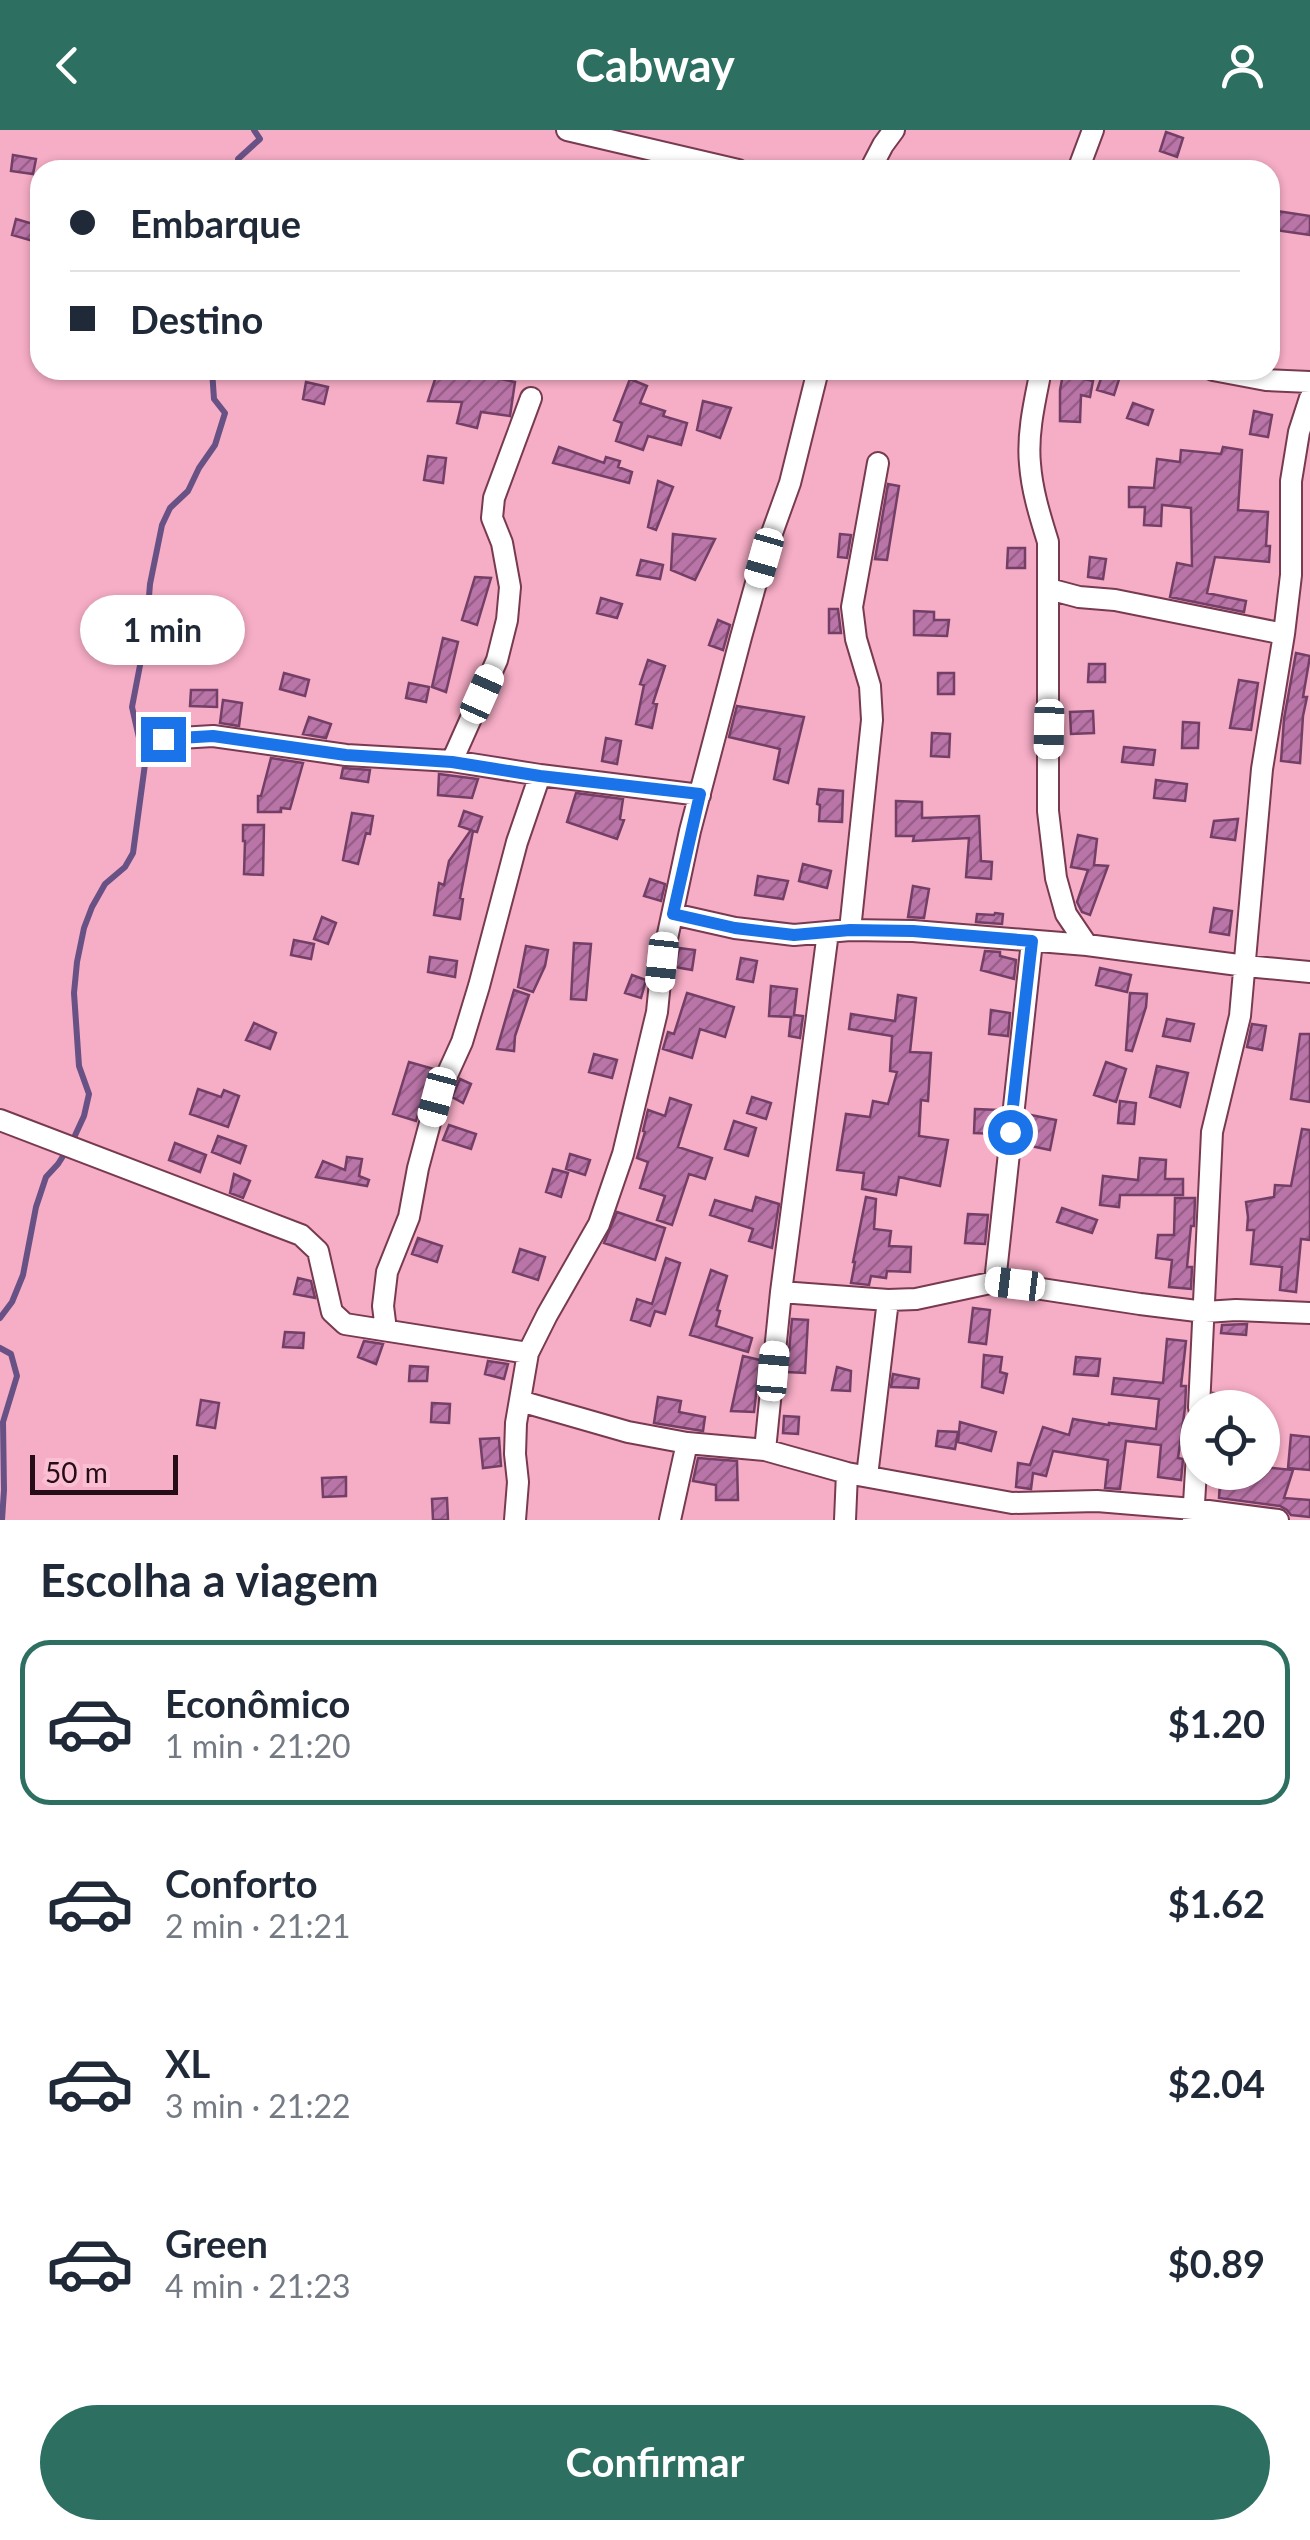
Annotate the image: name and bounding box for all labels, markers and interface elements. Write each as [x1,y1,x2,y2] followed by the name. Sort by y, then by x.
[40,38,95,93] icon: back
[575,38,735,92] text: Cabway
[1215,38,1270,93] icon: person
[130,200,301,246] text: Embarque
[130,296,263,342] text: Destino
[741,525,787,591] car
[80,594,246,664] callout: 1 min
[123,610,202,649] text: 1 min
[456,660,508,728] car
[1033,699,1065,759] car
[141,717,186,762] route end
[644,931,680,993] car
[415,1064,459,1130] car
[988,1110,1033,1155] route start
[983,1265,1047,1303] car
[755,1340,791,1402] car
[1180,1390,1280,1490] map controls
[1180,1390,1280,1490] button: locate
[30,1450,178,1494] scale bar
[45,1455,108,1489] text: 50 m
[40,1553,379,1607] text: Escolha a viagem
[45,1678,135,1768] icon: car
[165,1680,350,1726] text: Econômico
[1168,1700,1265,1746] text: $1.20
[165,1726,351,1765] text: 1 min · 21:20
[45,1858,135,1948] icon: car
[165,1860,318,1906] text: Conforto
[1168,1880,1265,1926] text: $1.62
[165,1906,351,1945] text: 2 min · 21:21
[45,2038,135,2128] icon: car
[165,2040,210,2086] text: XL
[1168,2060,1265,2106] text: $2.04
[165,2086,351,2125] text: 3 min · 21:22
[45,2218,135,2308] icon: car
[165,2220,268,2266] text: Green
[1168,2240,1265,2286] text: $0.89
[165,2266,351,2305] text: 4 min · 21:23
[40,2405,1270,2520] button: Confirmar

